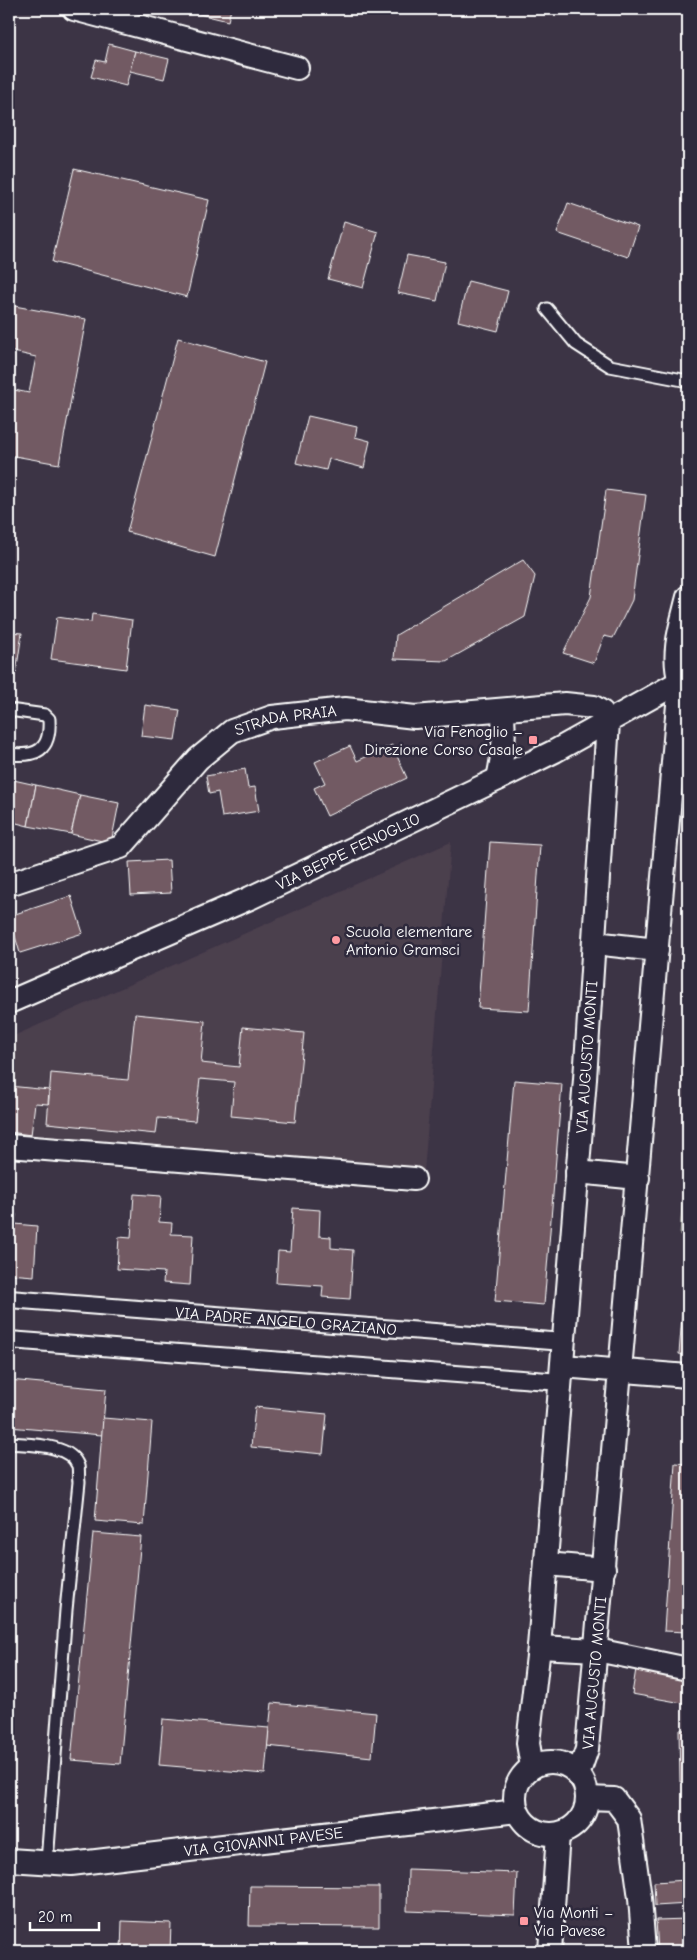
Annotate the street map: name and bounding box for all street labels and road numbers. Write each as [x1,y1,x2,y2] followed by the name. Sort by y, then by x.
[232,702,337,739] street label: STRADA PRAIA
[273,810,423,894] street label: VIA BEPPE FENOGLIO
[573,980,601,1134] street label: VIA AUGUSTO MONTI
[175,1304,397,1339] street label: VIA PADRE ANGELO GRAZIANO
[579,1596,610,1750] street label: VIA AUGUSTO MONTI
[183,1824,344,1860] street label: VIA GIOVANNI PAVESE

